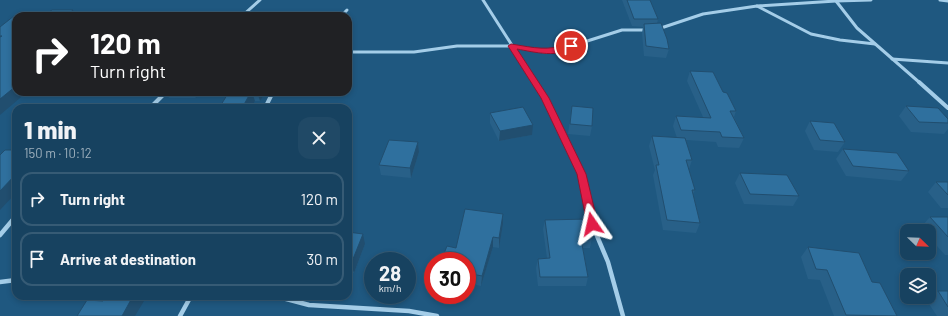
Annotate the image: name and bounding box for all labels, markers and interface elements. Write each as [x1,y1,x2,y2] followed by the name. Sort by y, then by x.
[90,26,161,60] text: 120 m
[24,28,76,80] icon: right
[554,29,588,63] pin
[560,35,582,57] icon: arrive
[90,60,166,82] text: Turn right
[24,115,77,144] text: 1 min
[298,117,340,159] button: close
[24,145,92,161] text: 150 m · 10:12
[26,188,48,210] icon: right
[60,190,125,208] text: Turn right
[301,190,338,208] text: 120 m
[571,203,613,245] position arrow
[900,224,936,260] north arrow
[900,224,936,304] map controls
[26,248,48,270] icon: arrive
[60,250,196,268] text: Arrive at destination
[306,250,338,268] text: 30 m
[424,252,476,304] speed limit sign: 30
[379,261,401,285] text: 28
[900,268,936,304] button: layers
[379,282,401,294] text: km/h

